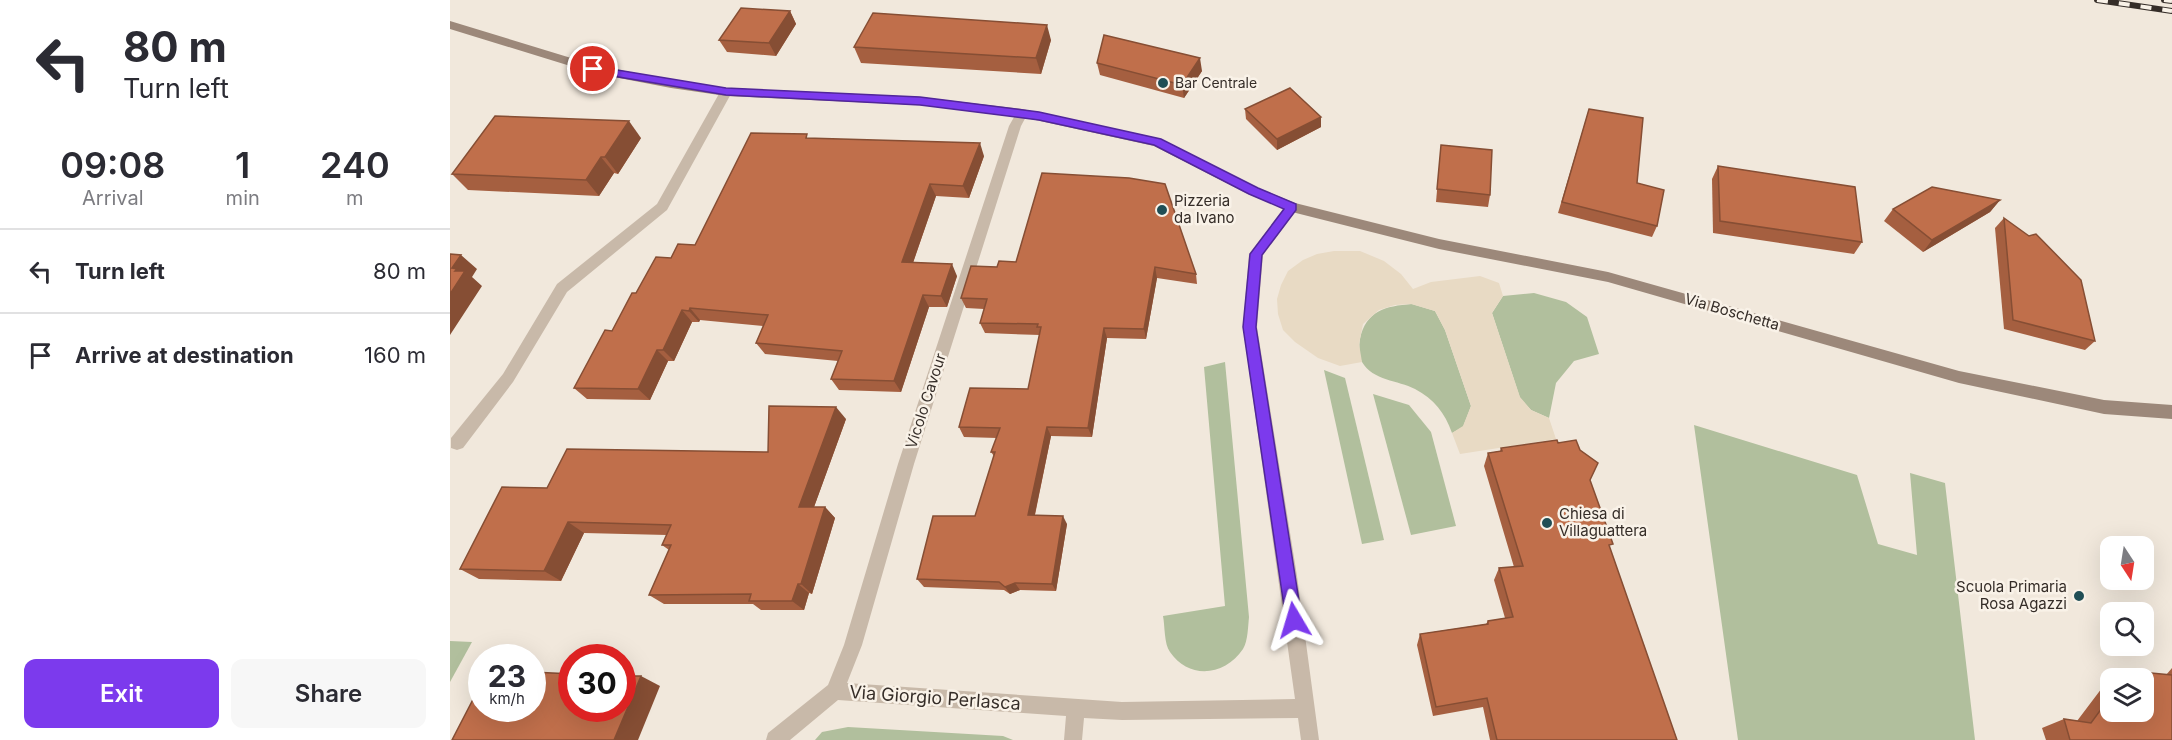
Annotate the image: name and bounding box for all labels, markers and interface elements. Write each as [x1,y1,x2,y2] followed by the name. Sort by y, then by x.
[123,21,227,72] text: 80 m
[24,24,102,102] icon: left
[567,43,618,94] pin
[576,52,609,85] icon: arrive
[123,72,229,105] text: Turn left
[1175,74,1257,91] place label: Bar Centrale
[1156,76,1170,90] marker: Bar Centrale
[60,143,165,187] text: 09:08
[235,143,250,187] text: 1
[320,143,390,187] text: 240
[82,186,144,210] text: Arrival
[226,186,260,210] text: min
[346,186,364,210] text: m
[1174,191,1235,227] place label: Pizzeria da Ivano
[1155,203,1169,217] marker: Pizzeria da Ivano
[24,255,57,288] icon: left
[75,258,165,284] text: Turn left
[373,258,426,284] text: 80 m
[1683,289,1782,334] street label: Via Boschetta
[24,339,57,372] icon: arrive
[75,342,294,368] text: Arrive at destination
[364,342,426,368] text: 160 m
[901,350,950,451] street label: Vicolo Cavour
[1559,504,1647,540] place label: Chiesa di Villaguattera
[1540,516,1554,530] marker: Chiesa di Villaguattera
[2100,536,2154,590] north arrow
[2100,536,2154,722] map controls
[1956,577,2067,613] place label: Scuola Primaria Rosa Agazzi
[1262,588,1326,652] position arrow
[2072,589,2086,603] marker: Scuola Primaria Rosa Agazzi
[2100,602,2154,656] button: search
[558,644,636,722] speed limit sign: 30
[488,658,526,694] text: 23
[24,659,219,728] button: Exit
[231,659,426,728] button: Share
[2100,668,2154,722] button: layers
[849,681,1021,714] street label: Via Giorgio Perlasca
[489,689,525,708] text: km/h

